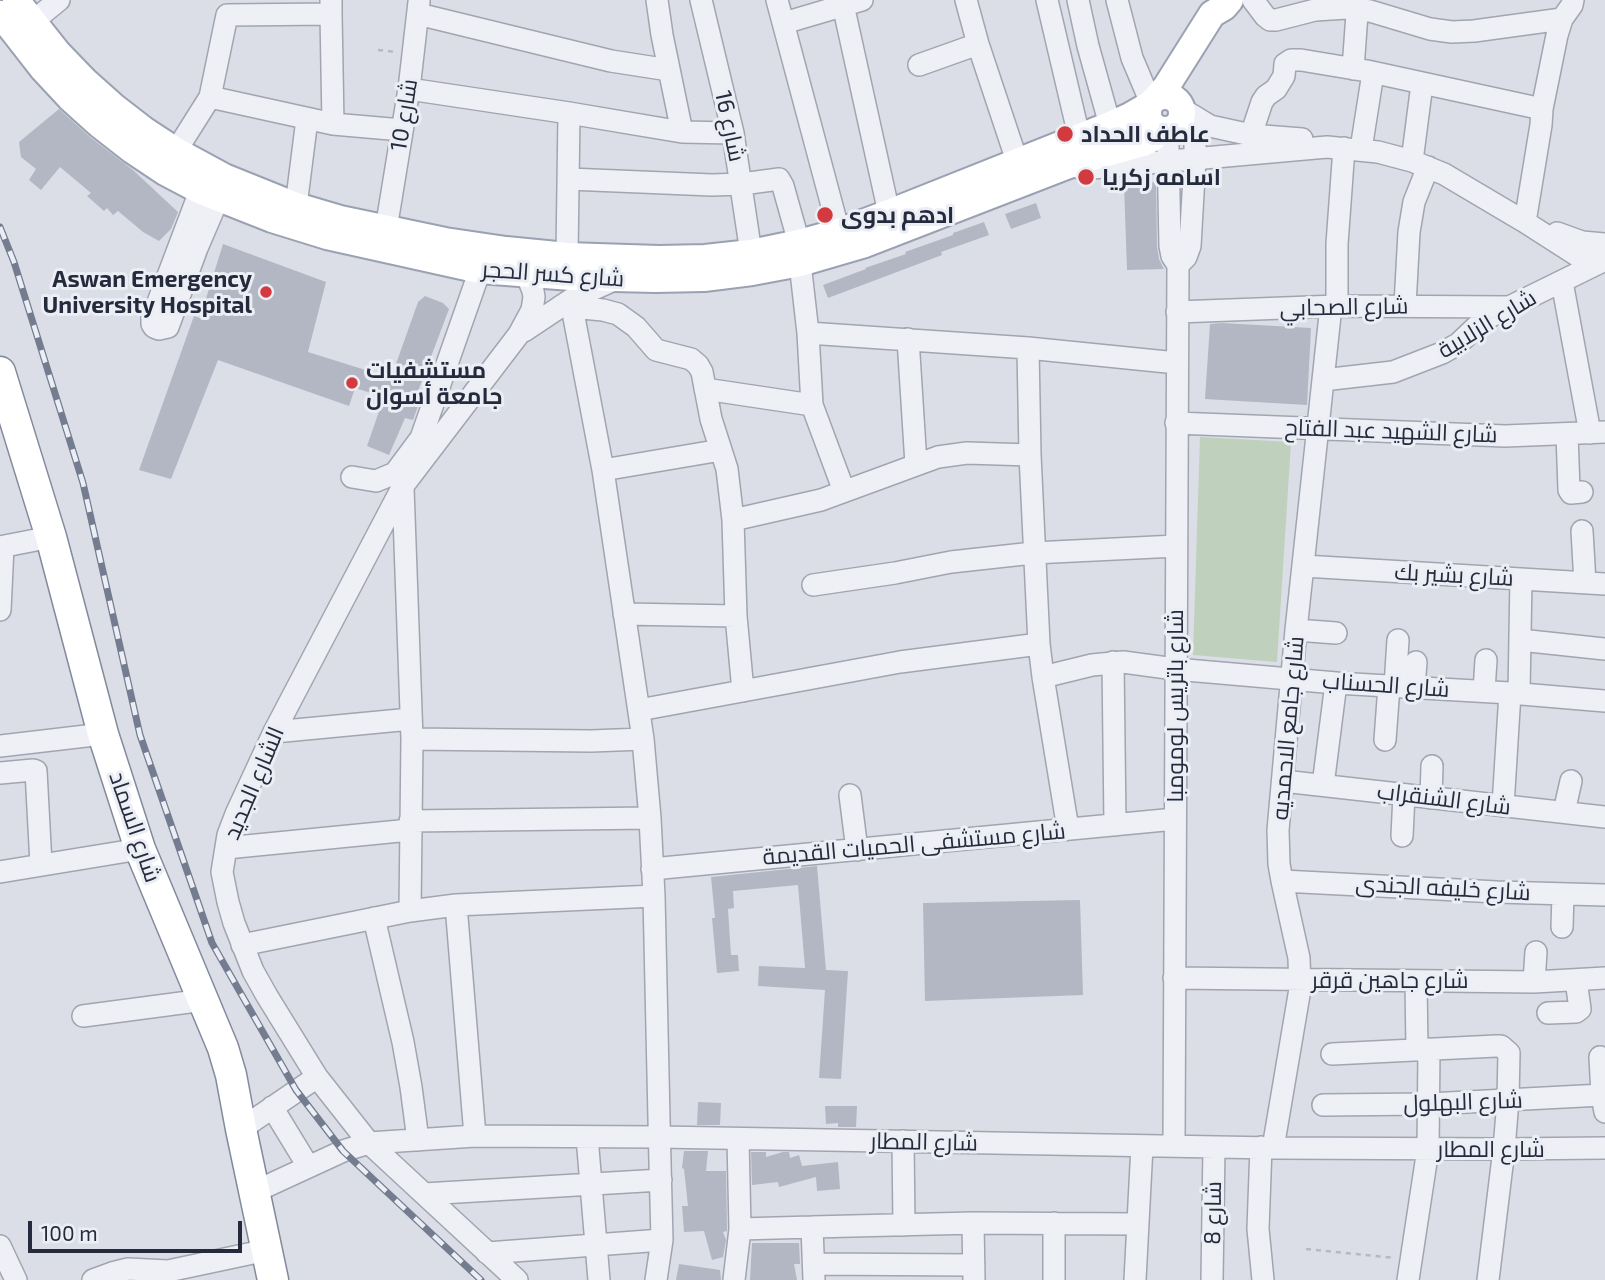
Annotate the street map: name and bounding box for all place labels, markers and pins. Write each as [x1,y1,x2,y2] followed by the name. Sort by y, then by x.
[1081,120,1210,148] place label: عاطف الحداد
[1055,124,1075,144] marker: عاطف الحداد
[1102,163,1221,191] place label: اسامه زكريا
[1076,167,1096,187] marker: اسامه زكريا
[841,201,954,229] place label: ادهم بدوى
[815,205,835,225] marker: ادهم بدوى
[43,265,252,319] place label: Aswan Emergency University Hospital
[258,284,274,300] marker: Aswan Emergency University Hospital
[366,356,502,410] place label: مستشفيات جامعة أسوان
[344,375,360,391] marker: مستشفيات جامعة أسوان

